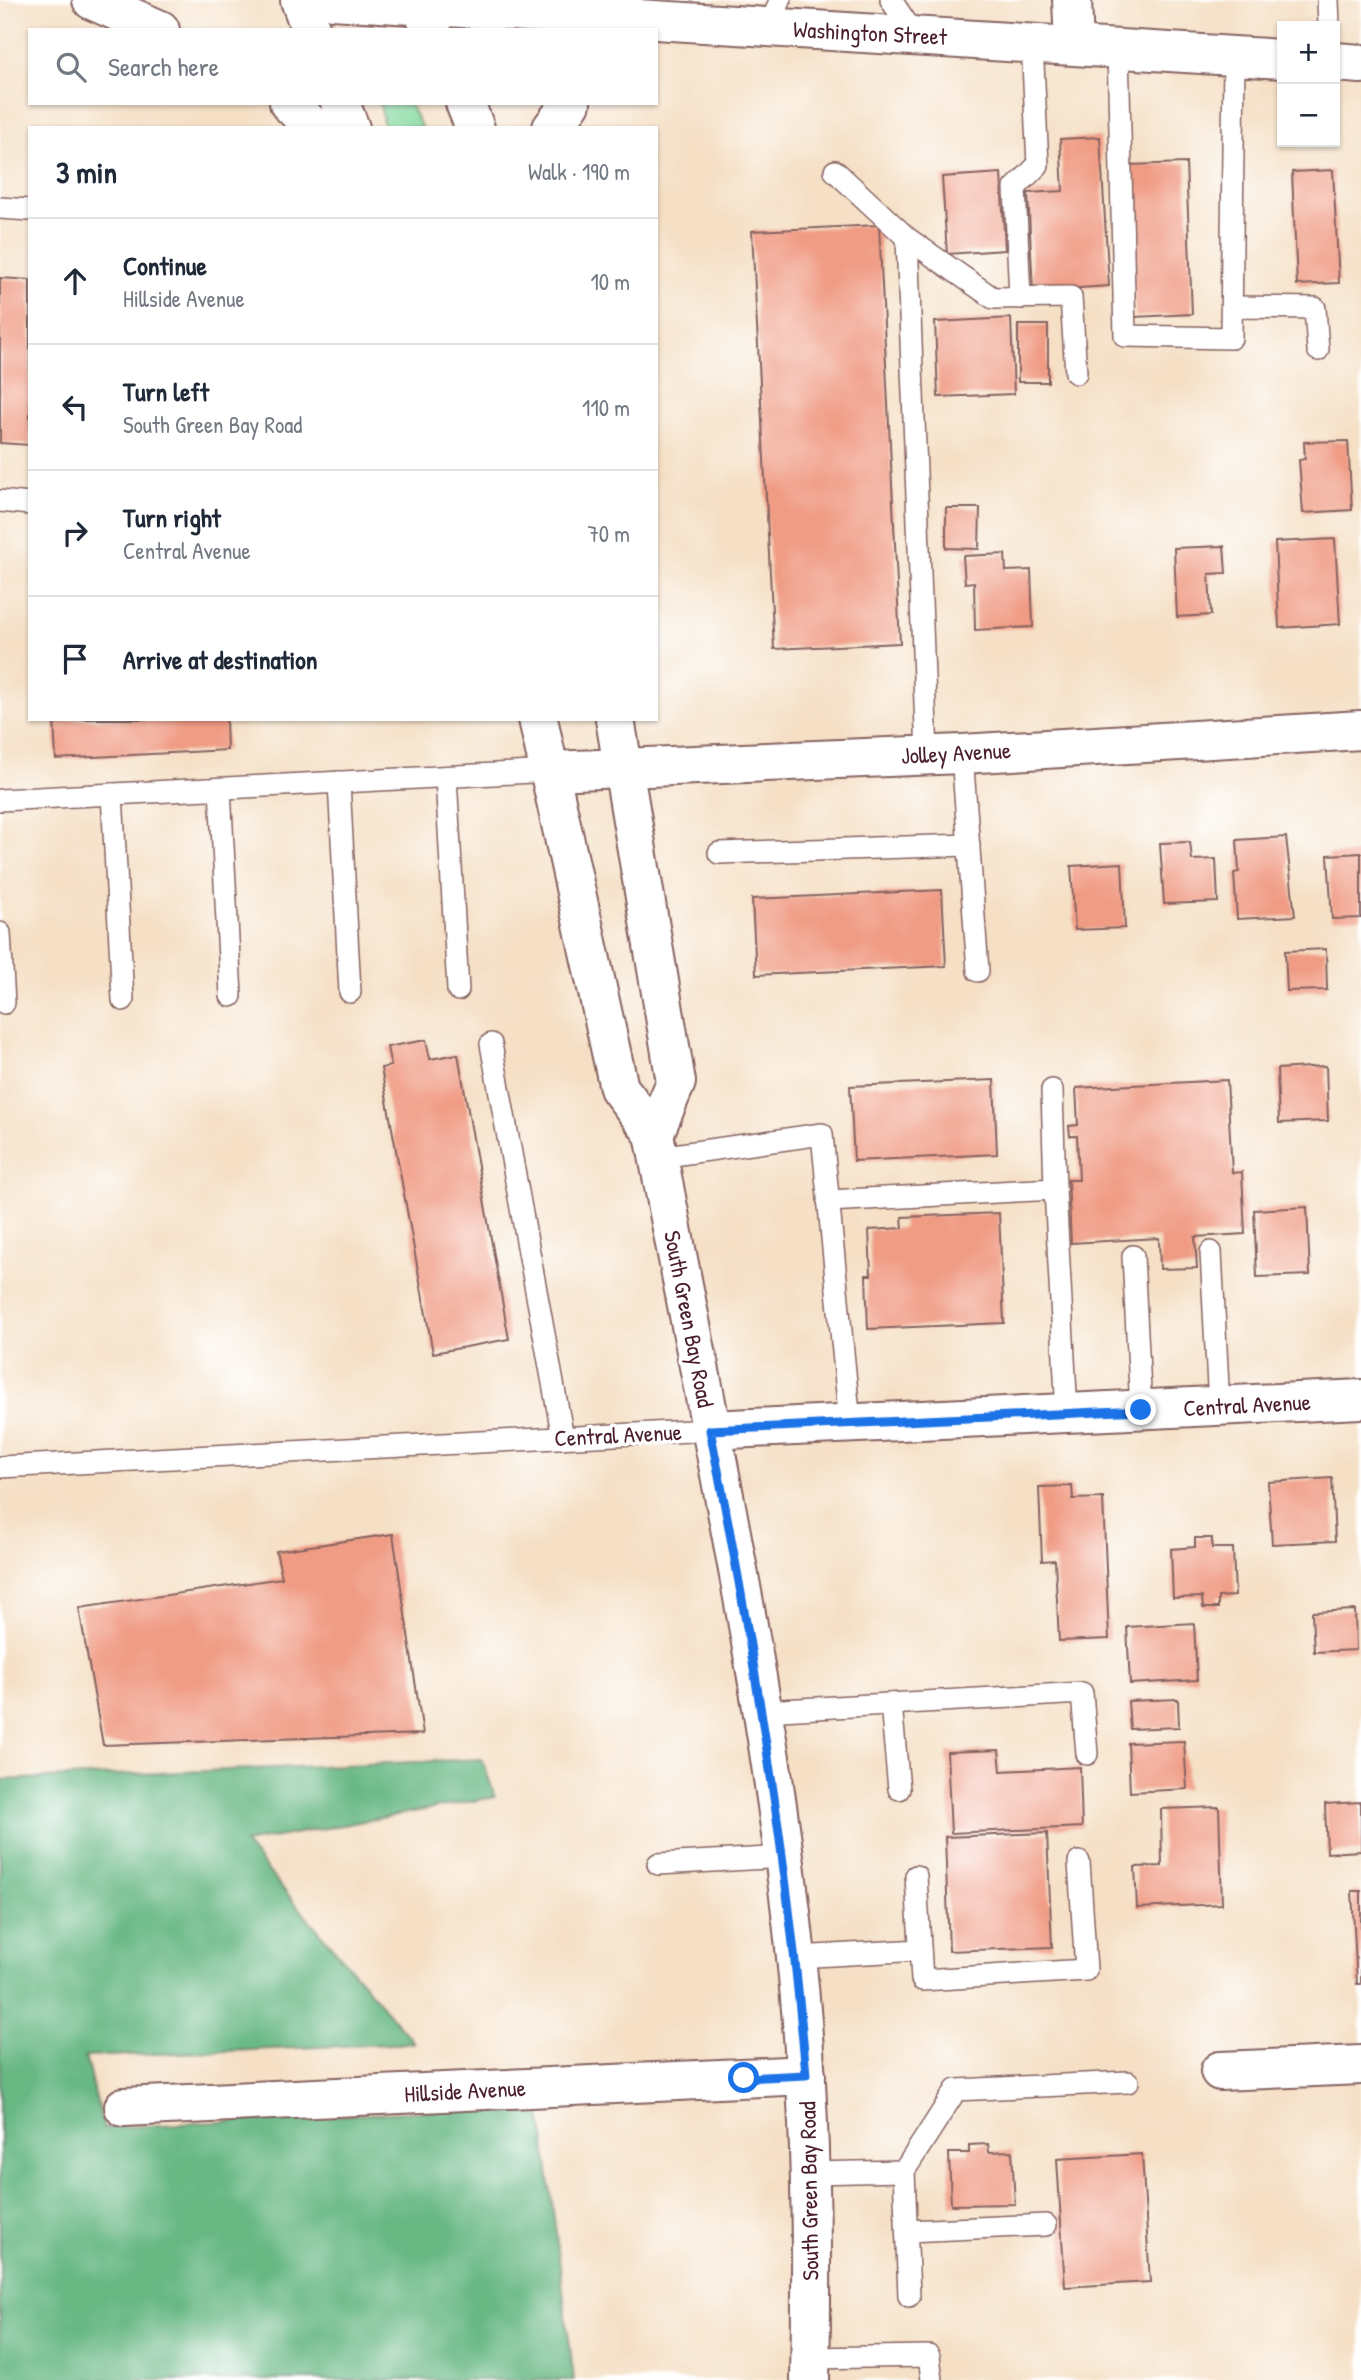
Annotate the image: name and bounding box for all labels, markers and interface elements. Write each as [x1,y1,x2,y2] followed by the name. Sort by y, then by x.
[792,13,949,52] street label: Washington Street
[1277,21,1340,147] map controls
[1277,21,1340,84] button: +
[28,28,658,105] search box
[52,48,90,86] icon: search
[108,49,219,84] text: Search here
[1277,84,1340,147] button: −
[56,152,117,192] text: 3 min
[528,156,630,187] text: Walk · 190 m
[123,248,207,283] text: Continue
[56,262,94,300] icon: ahead
[590,266,630,297] text: 10 m
[123,283,245,314] text: Hillside Avenue
[123,374,209,409] text: Turn left
[56,388,94,426] icon: left
[582,392,630,423] text: 110 m
[123,409,302,440] text: South Green Bay Road
[123,500,221,535] text: Turn right
[56,514,94,552] icon: right
[587,518,630,549] text: 70 m
[123,535,251,566] text: Central Avenue
[56,640,94,678] icon: arrive
[123,642,318,677] text: Arrive at destination
[900,734,1012,771] street label: Jolley Avenue
[657,1228,722,1410] street label: South Green Bay Road
[1182,1386,1312,1423] street label: Central Avenue
[1125,1394,1156,1425] route end
[553,1416,683,1453] street label: Central Avenue
[728,2062,759,2093] route start
[403,2072,526,2109] street label: Hillside Avenue
[791,2101,826,2281] street label: South Green Bay Road

